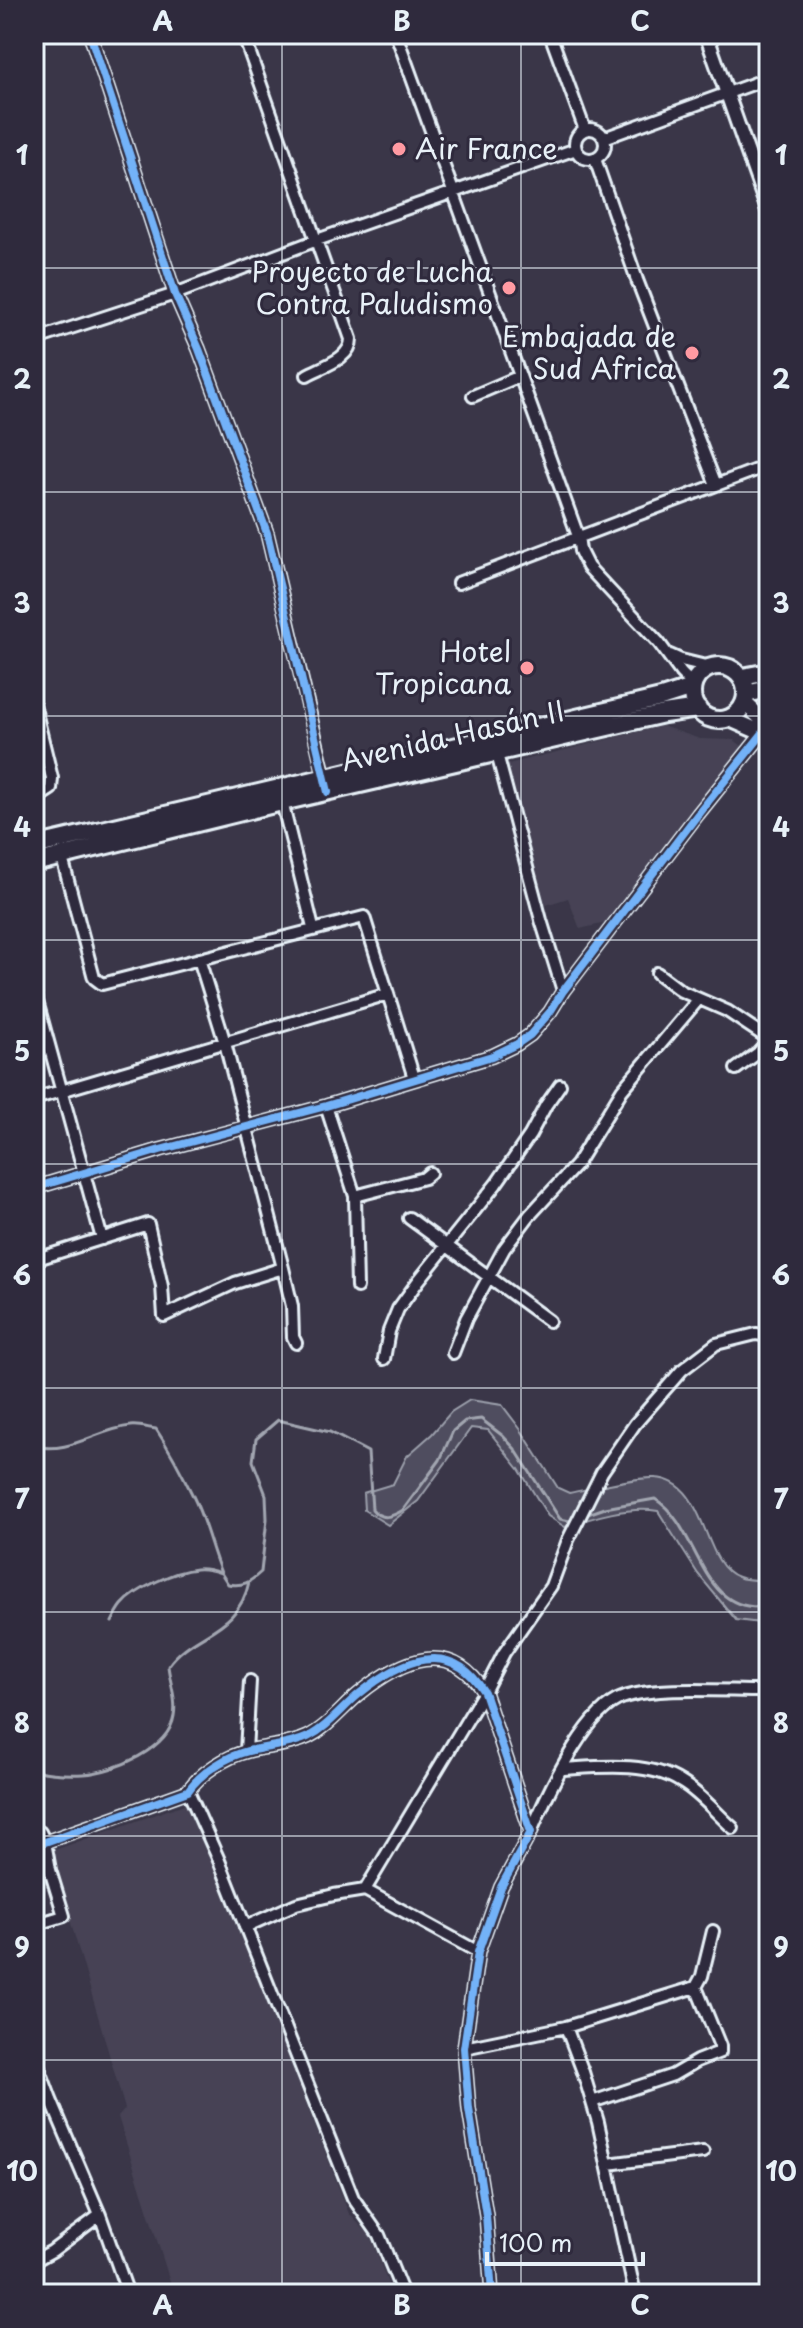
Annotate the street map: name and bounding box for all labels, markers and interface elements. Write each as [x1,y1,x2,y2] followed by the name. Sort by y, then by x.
[153,1,173,40] text: A
[393,1,411,40] text: B
[630,1,650,40] text: C
[415,126,558,169] place label: Air France
[16,135,28,174] text: 1
[775,135,787,174] text: 1
[390,140,408,158] marker: Air France
[252,249,494,324] place label: Proyecto de Lucha Contra Paludismo
[500,279,518,297] marker: Proyecto de Lucha Contra Paludismo
[502,314,677,389] place label: Embajada de Sud Africa
[683,344,701,362] marker: Embajada de Sud Africa
[13,359,31,398] text: 2
[772,359,790,398] text: 2
[13,583,31,622] text: 3
[772,583,790,622] text: 3
[375,629,511,704] place label: Hotel Tropicana
[518,659,536,677] marker: Hotel Tropicana
[337,688,569,781] street label: Avenida Hasán II
[13,807,31,846] text: 4
[772,807,790,846] text: 4
[14,1031,30,1070] text: 5
[773,1031,789,1070] text: 5
[13,1255,31,1294] text: 6
[772,1255,790,1294] text: 6
[15,1479,30,1518] text: 7
[774,1479,789,1518] text: 7
[14,1703,30,1742] text: 8
[773,1703,789,1742] text: 8
[14,1927,30,1966] text: 9
[773,1927,789,1966] text: 9
[6,2151,38,2190] text: 10
[765,2151,797,2190] text: 10
[487,2216,643,2266] scale bar
[499,2224,572,2260] text: 100 m
[153,2285,173,2324] text: A
[393,2285,411,2324] text: B
[630,2285,650,2324] text: C

